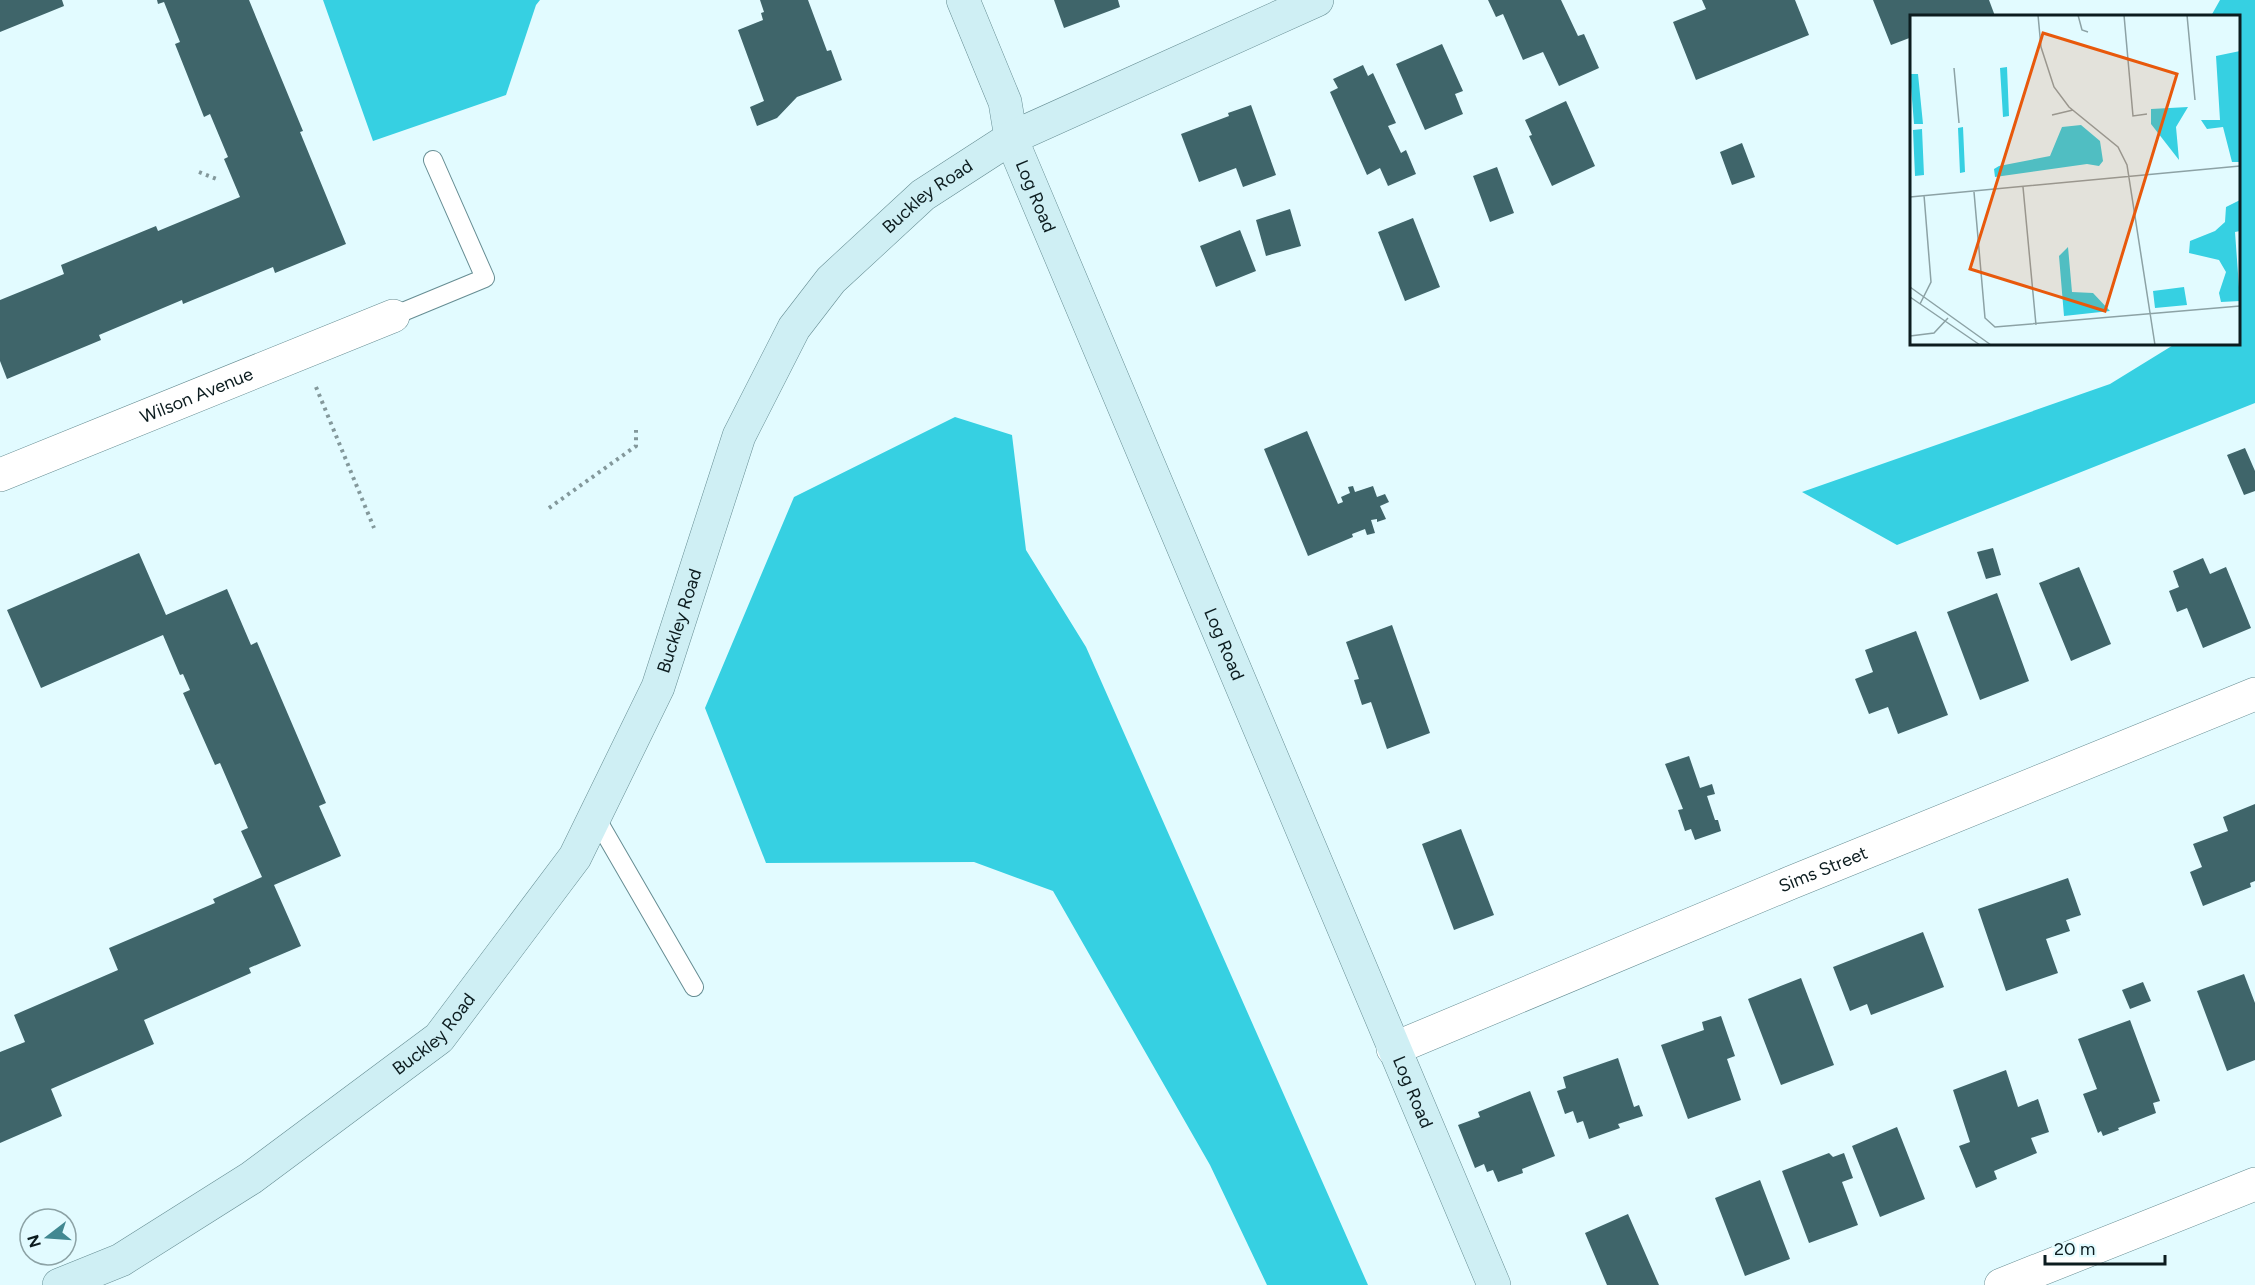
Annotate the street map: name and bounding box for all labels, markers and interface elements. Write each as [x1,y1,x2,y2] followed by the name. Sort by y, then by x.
[1910,15,2240,345] inset map
[878,155,977,238] street label: Buckley Road
[1011,157,1060,236] street label: Log Road
[137,363,256,428] street label: Wilson Avenue
[652,566,706,676] street label: Buckley Road
[1199,605,1249,684] street label: Log Road
[1775,842,1871,897] street label: Sims Street
[388,989,480,1080] street label: Buckley Road
[1388,1053,1438,1132] street label: Log Road
[18,1207,78,1267] north arrow
[2045,1228,2165,1266] scale bar
[23,1233,45,1250] text: N
[2054,1238,2095,1260] text: 20 m

